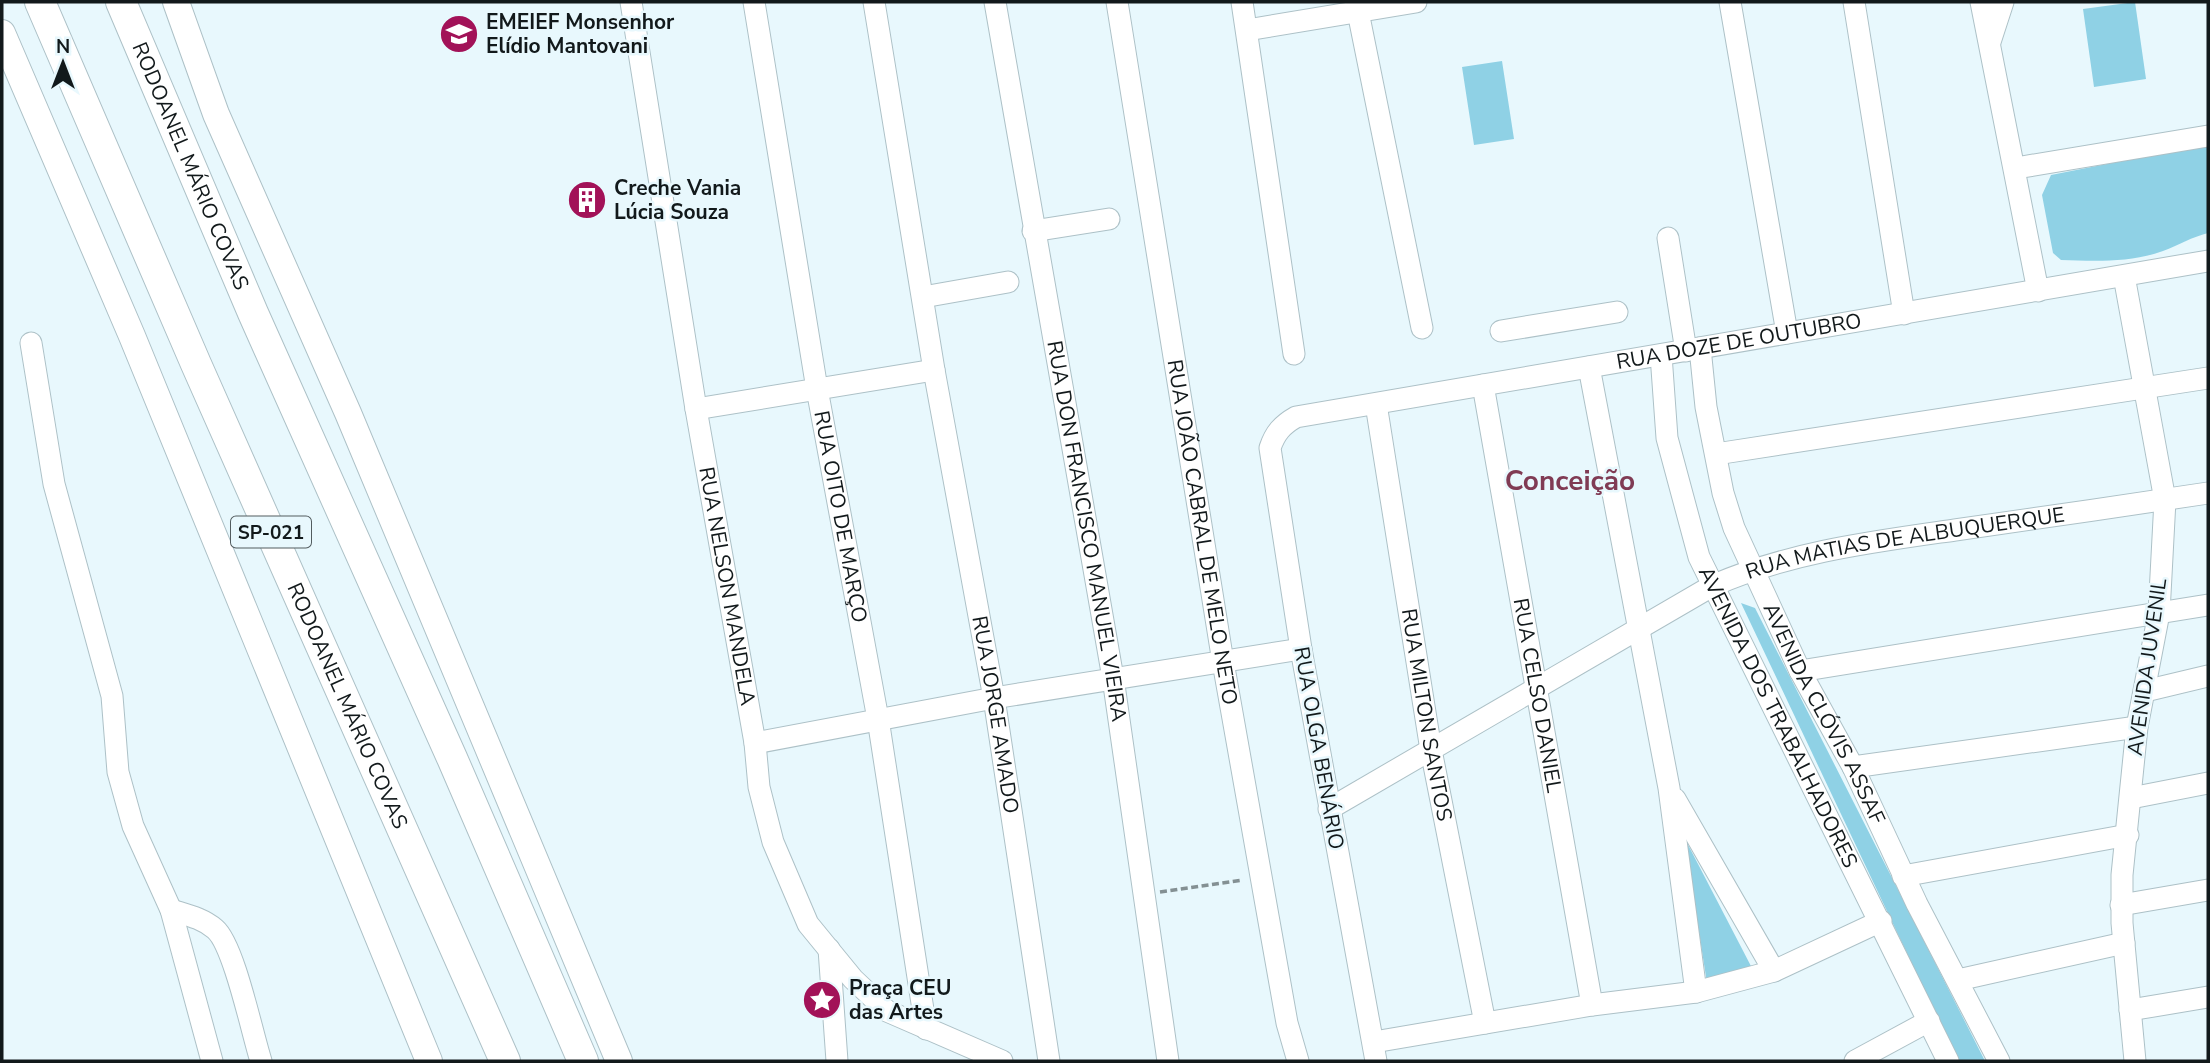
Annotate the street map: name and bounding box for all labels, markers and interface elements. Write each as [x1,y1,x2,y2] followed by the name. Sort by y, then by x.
[486,8,675,60] place label: EMEIEF Monsenhor Elídio Mantovani
[438,13,480,55] school or university icon: EMEIEF Monsenhor Elídio Mantovani
[28,28,98,98] north arrow
[56,34,70,60] text: N
[126,38,256,294] street label: RODOANEL MÁRIO COVAS
[614,174,741,226] place label: Creche Vania Lúcia Souza
[566,179,608,221] building icon: Creche Vania Lúcia Souza
[1614,307,1864,376] street label: RUA DOZE DE OUTUBRO
[1040,338,1133,723] street label: RUA DON FRANCISCO MANUEL VIEIRA
[1161,357,1244,707] street label: RUA JOÃO CABRAL DE MELO NETO
[807,408,874,625] street label: RUA OITO DE MARÇO
[1505,462,1635,500] district label: Conceição
[692,465,762,708] street label: RUA NELSON MANDELA
[1742,500,2066,586] street label: RUA MATIAS DE ALBUQUERQUE
[231,516,311,548] road number: SP-021
[1692,562,1864,872] street label: AVENIDA DOS TRABALHADORES
[2121,576,2173,758] street label: AVENIDA JUVENIL
[281,578,414,833] street label: RODOANEL MÁRIO COVAS
[1507,596,1568,795] street label: RUA CELSO DANIEL
[1757,599,1892,829] street label: AVENIDA CLÓVIS ASSAF
[1395,607,1459,824] street label: RUA MILTON SANTOS
[965,614,1025,816] street label: RUA JORGE AMADO
[1287,644,1351,852] street label: RUA OLGA BENÁRIO
[849,974,951,1026] place label: Praça CEU das Artes
[801,979,843,1021] place icon: Praça CEU das Artes

